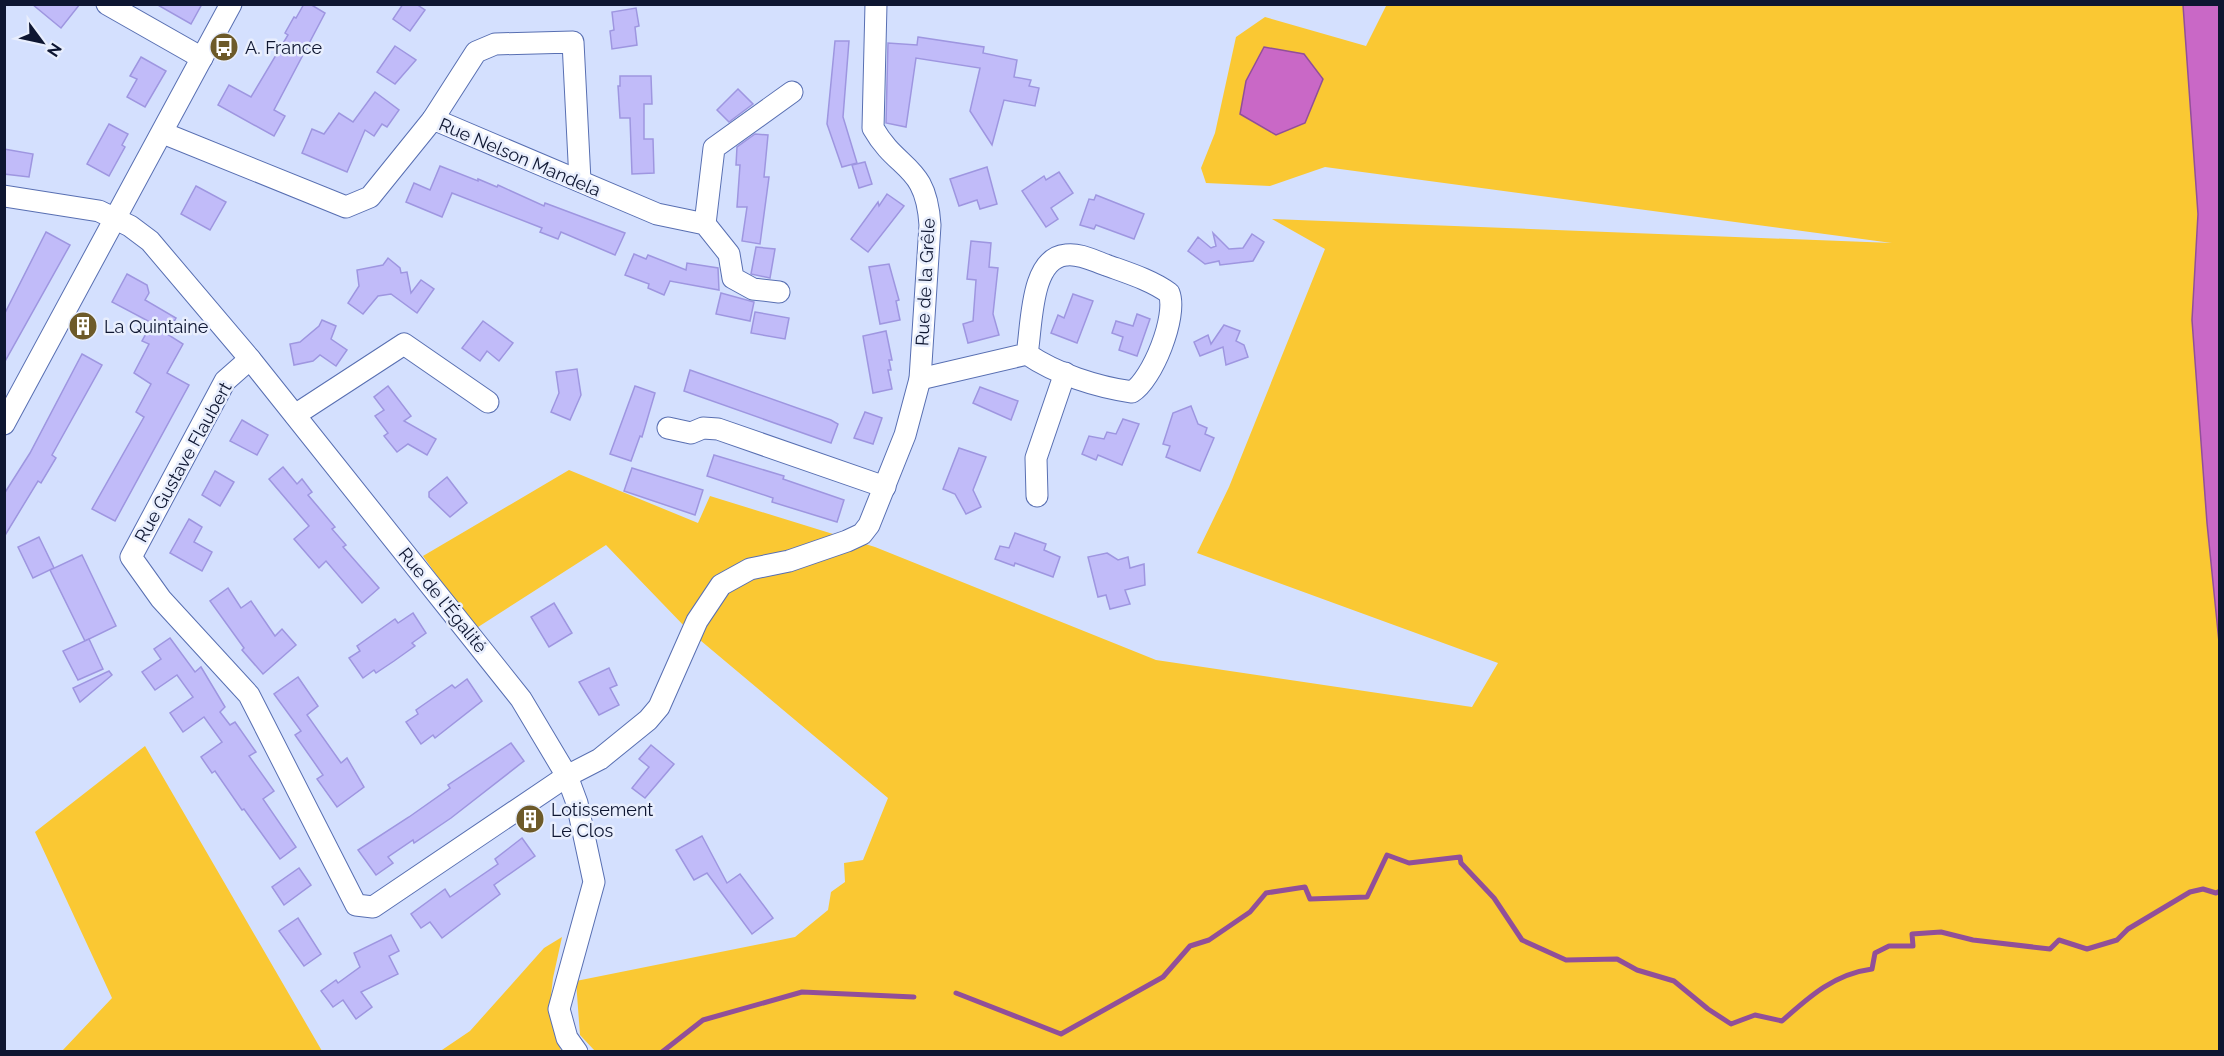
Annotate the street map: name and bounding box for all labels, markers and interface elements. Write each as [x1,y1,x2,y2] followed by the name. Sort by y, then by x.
[12,12,72,72] north arrow
[208,31,240,63] bus stop icon: A. France
[245,37,322,58] place label: A. France
[43,40,65,60] text: N
[436,113,604,201] street label: Rue Nelson Mandela
[911,217,939,346] street label: Rue de la Grêle
[67,310,99,342] building icon: La Quintaine
[104,316,209,337] place label: La Quintaine
[130,378,236,546] street label: Rue Gustave Flaubert
[394,543,493,657] street label: Rue de l'Égalité
[551,799,653,841] place label: Lotissement Le Clos
[514,803,546,835] building icon: Lotissement Le Clos

